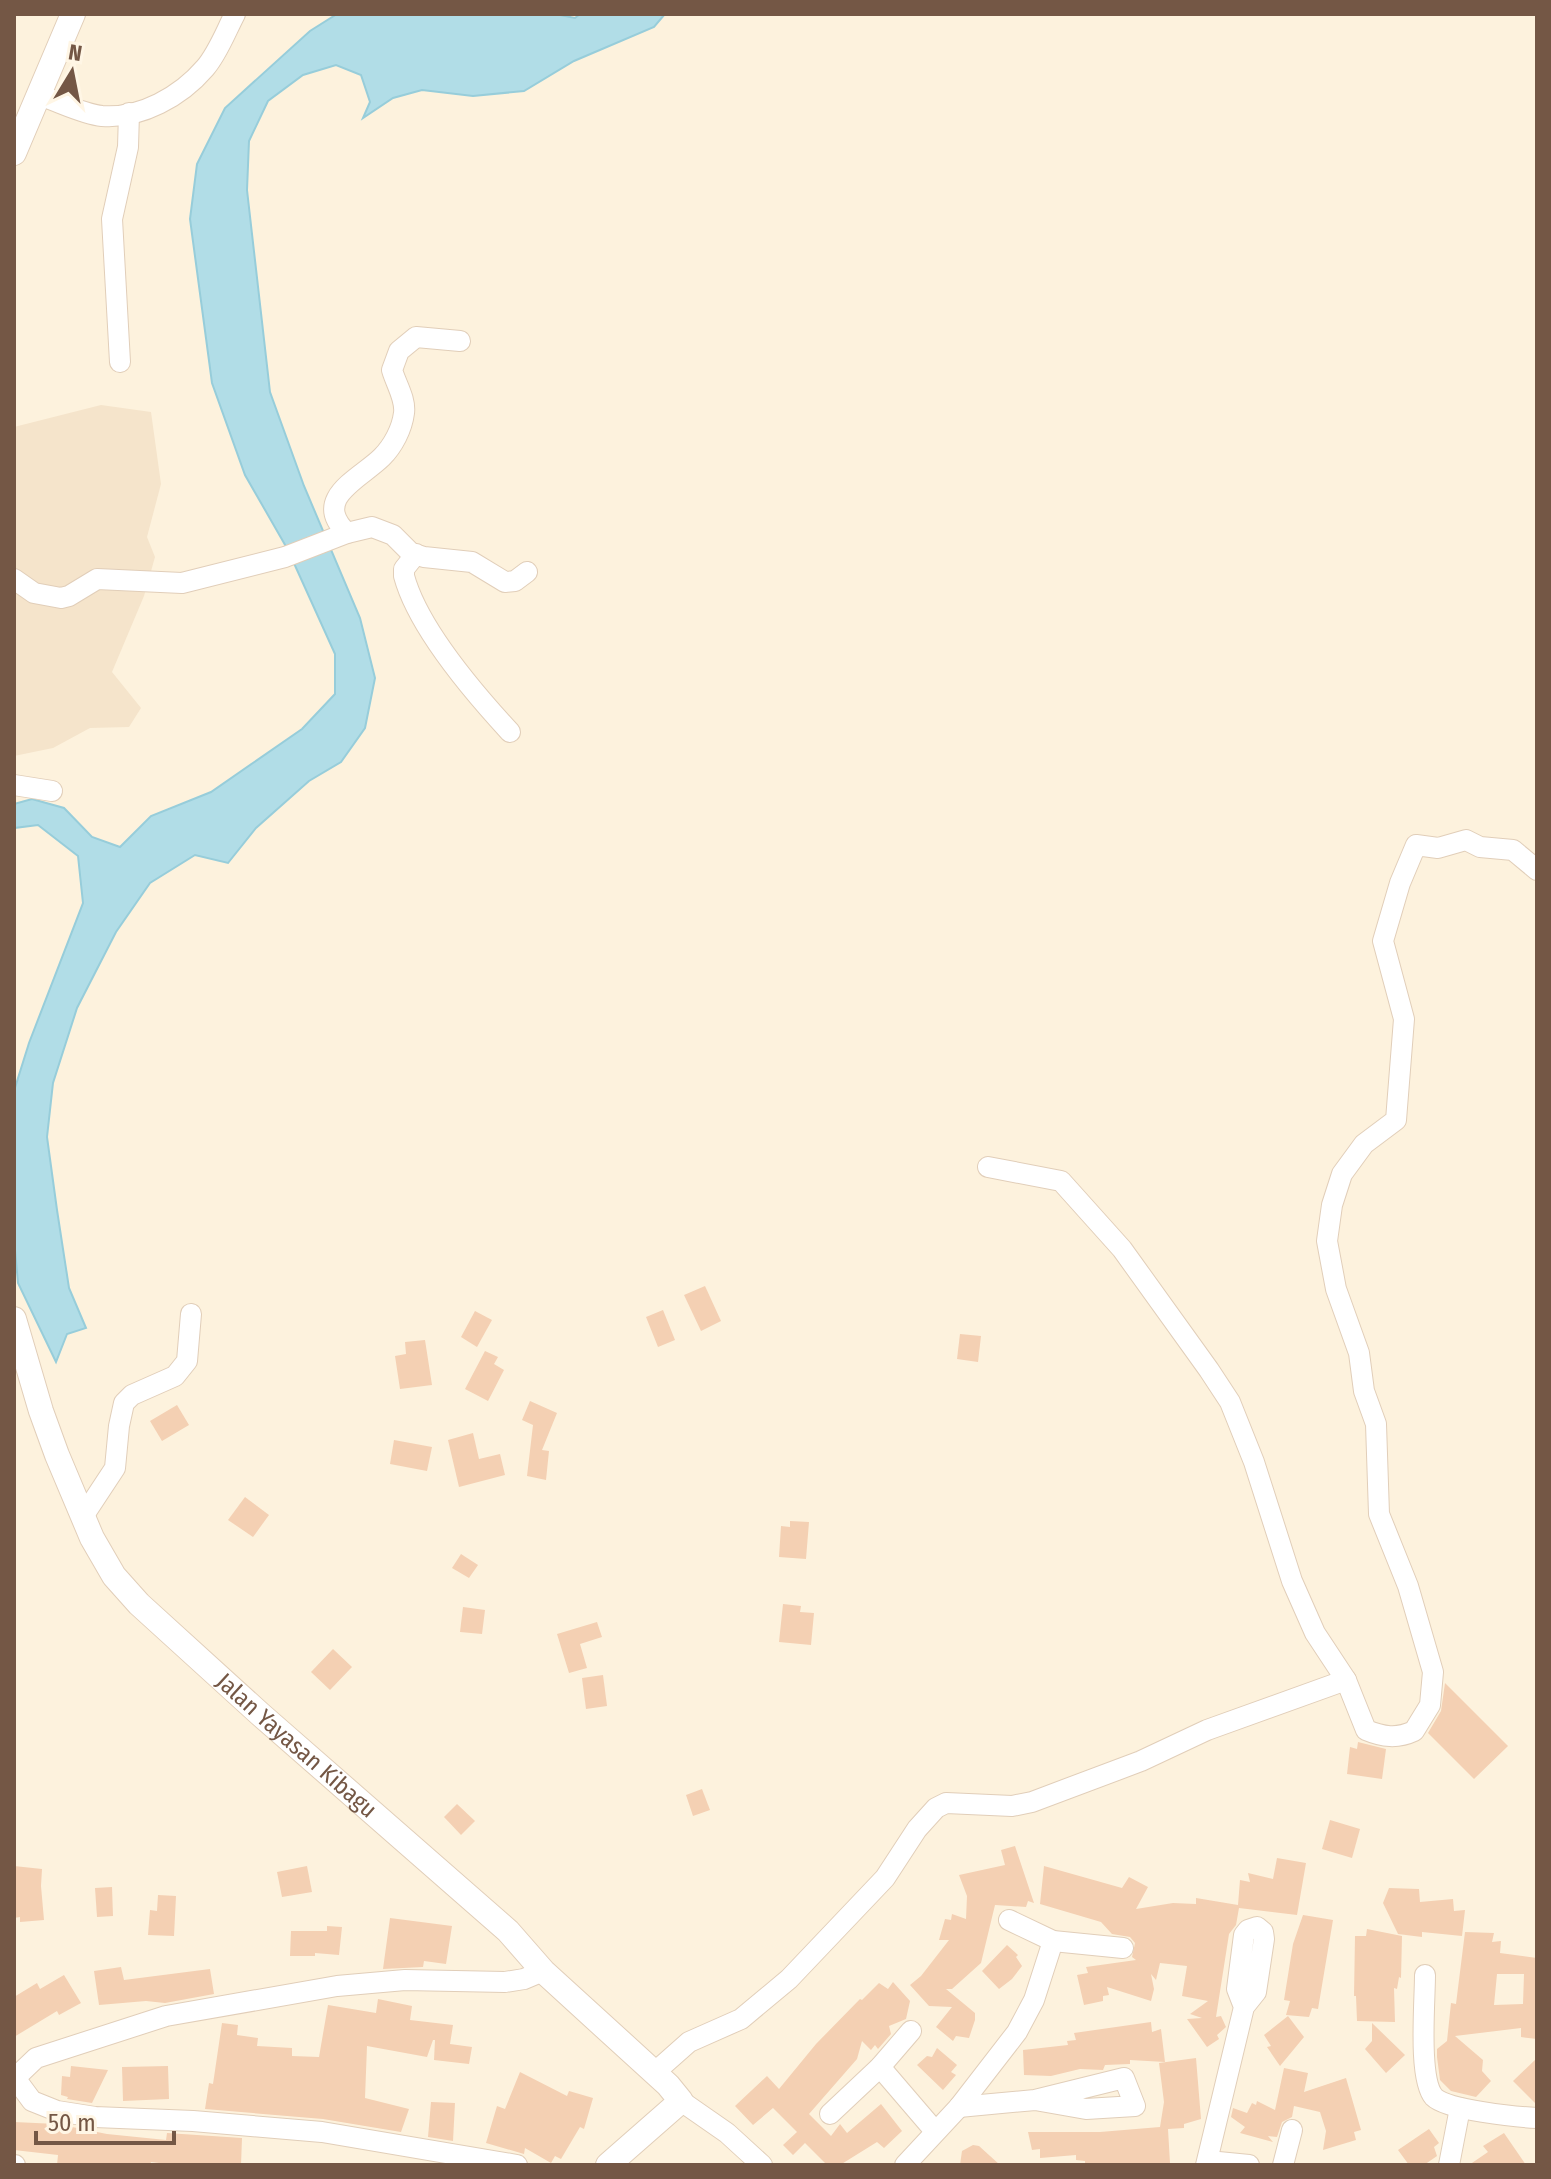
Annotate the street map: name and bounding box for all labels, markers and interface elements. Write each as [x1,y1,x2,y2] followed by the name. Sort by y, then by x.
[32,32,112,112] north arrow
[67,38,84,67] text: N
[211,1667,382,1824] street label: Jalan Yayasan Kibagu
[36,2095,174,2145] scale bar
[48,2109,96,2137] text: 50 m

